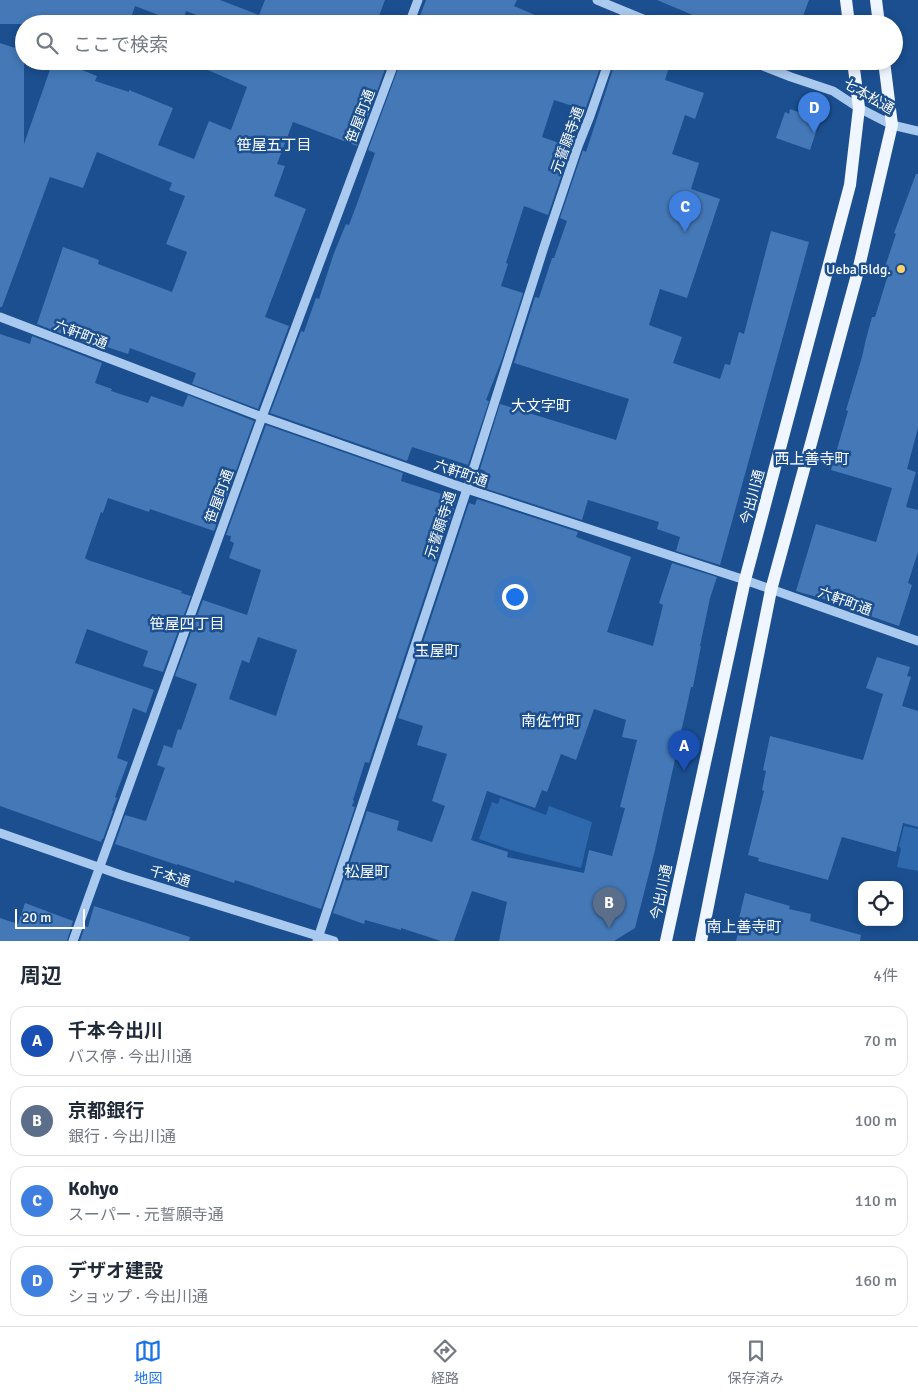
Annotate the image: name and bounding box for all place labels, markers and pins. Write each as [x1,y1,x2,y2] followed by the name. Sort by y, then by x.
[798,92,830,133] pin: D
[669,191,701,232] pin: C
[826,261,891,278] place label: Ueba Bldg.
[895,263,907,275] marker: Ueba Bldg.
[668,730,700,771] pin: A
[593,887,625,928] pin: B

